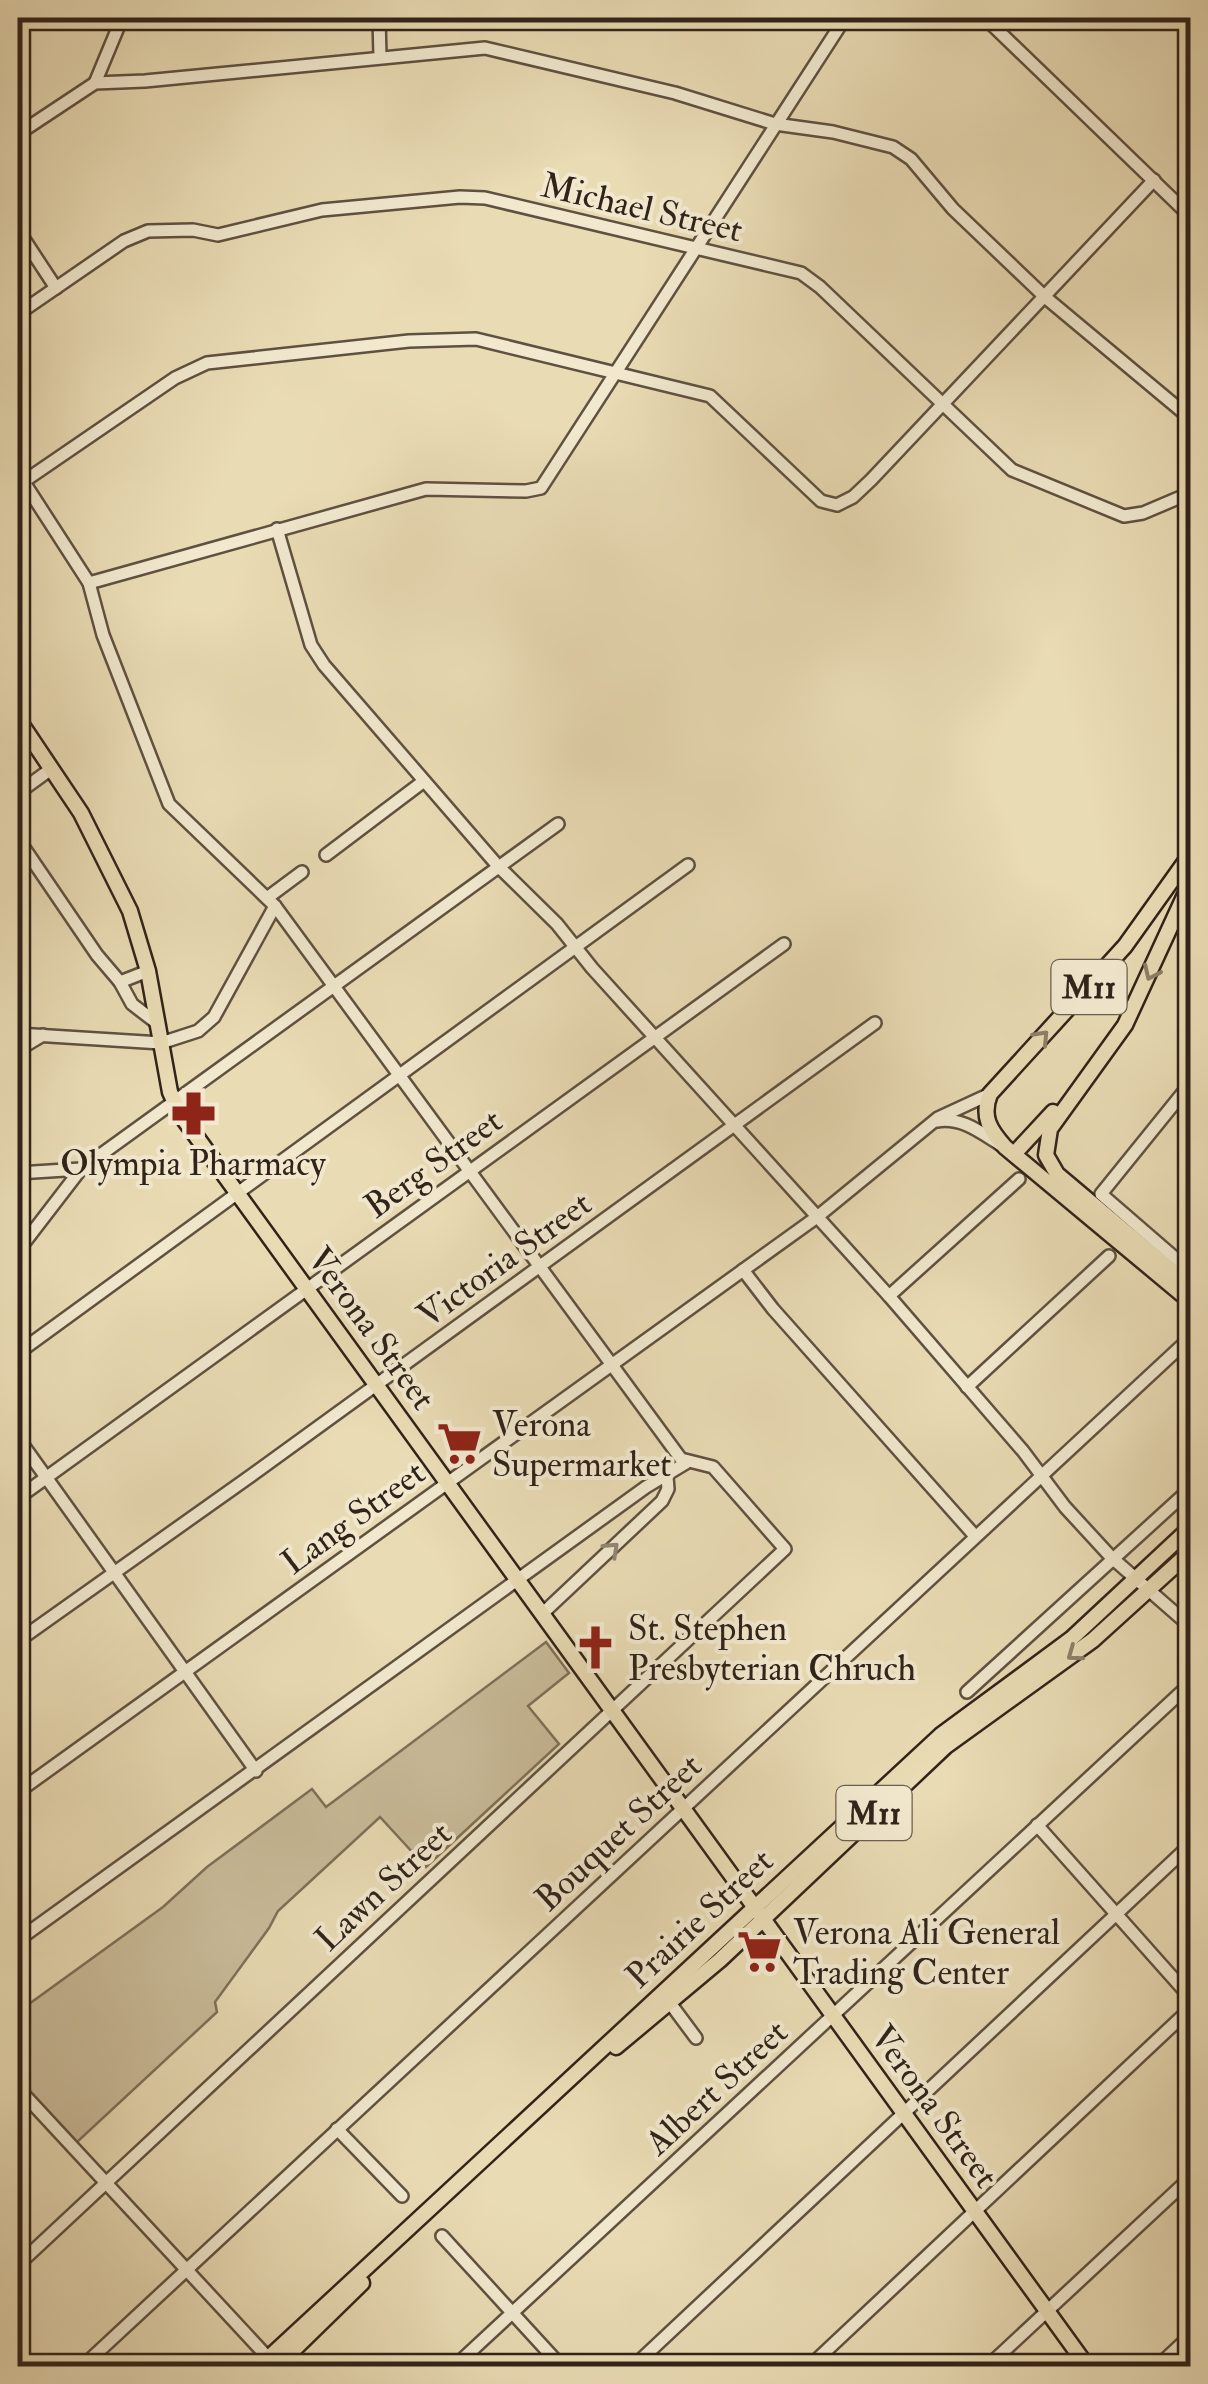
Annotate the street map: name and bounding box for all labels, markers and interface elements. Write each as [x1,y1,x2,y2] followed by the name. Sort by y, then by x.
[537,163,747,252] street label: Michael Street
[1052,960,1126,1014] road number: M11
[1143,963,1163,981] one-way arrow
[1030,1031,1048,1049] one-way arrow
[169,1089,217,1137] pharmacy icon: Olympia Pharmacy
[356,1099,511,1228] street label: Berg Street
[60,1142,326,1186] place label: Olympia Pharmacy
[409,1182,600,1338] street label: Victoria Street
[297,1239,445,1419] street label: Verona Street
[492,1403,671,1487] place label: Verona Supermarket
[435,1420,483,1468] supermarket icon: Verona Supermarket
[273,1451,434,1585] street label: Lang Street
[600,1543,619,1561] one-way arrow
[628,1607,916,1691] place label: St. Stephen Presbyterian Chruch
[571,1624,619,1672] church icon: St. Stephen Presbyterian Chruch
[1067,1642,1086,1661] one-way arrow
[526,1744,711,1921] street label: Bouquet Street
[836,1786,912,1840] road number: M11
[306,1812,461,1961] street label: Lawn Street
[617,1839,783,1998] street label: Prairie Street
[793,1911,1060,1995] place label: Verona Ali General Trading Center
[736,1928,784,1976] supermarket icon: Verona Ali General Trading Center
[636,2011,797,2166] street label: Albert Street
[860,2017,1008,2197] street label: Verona Street

